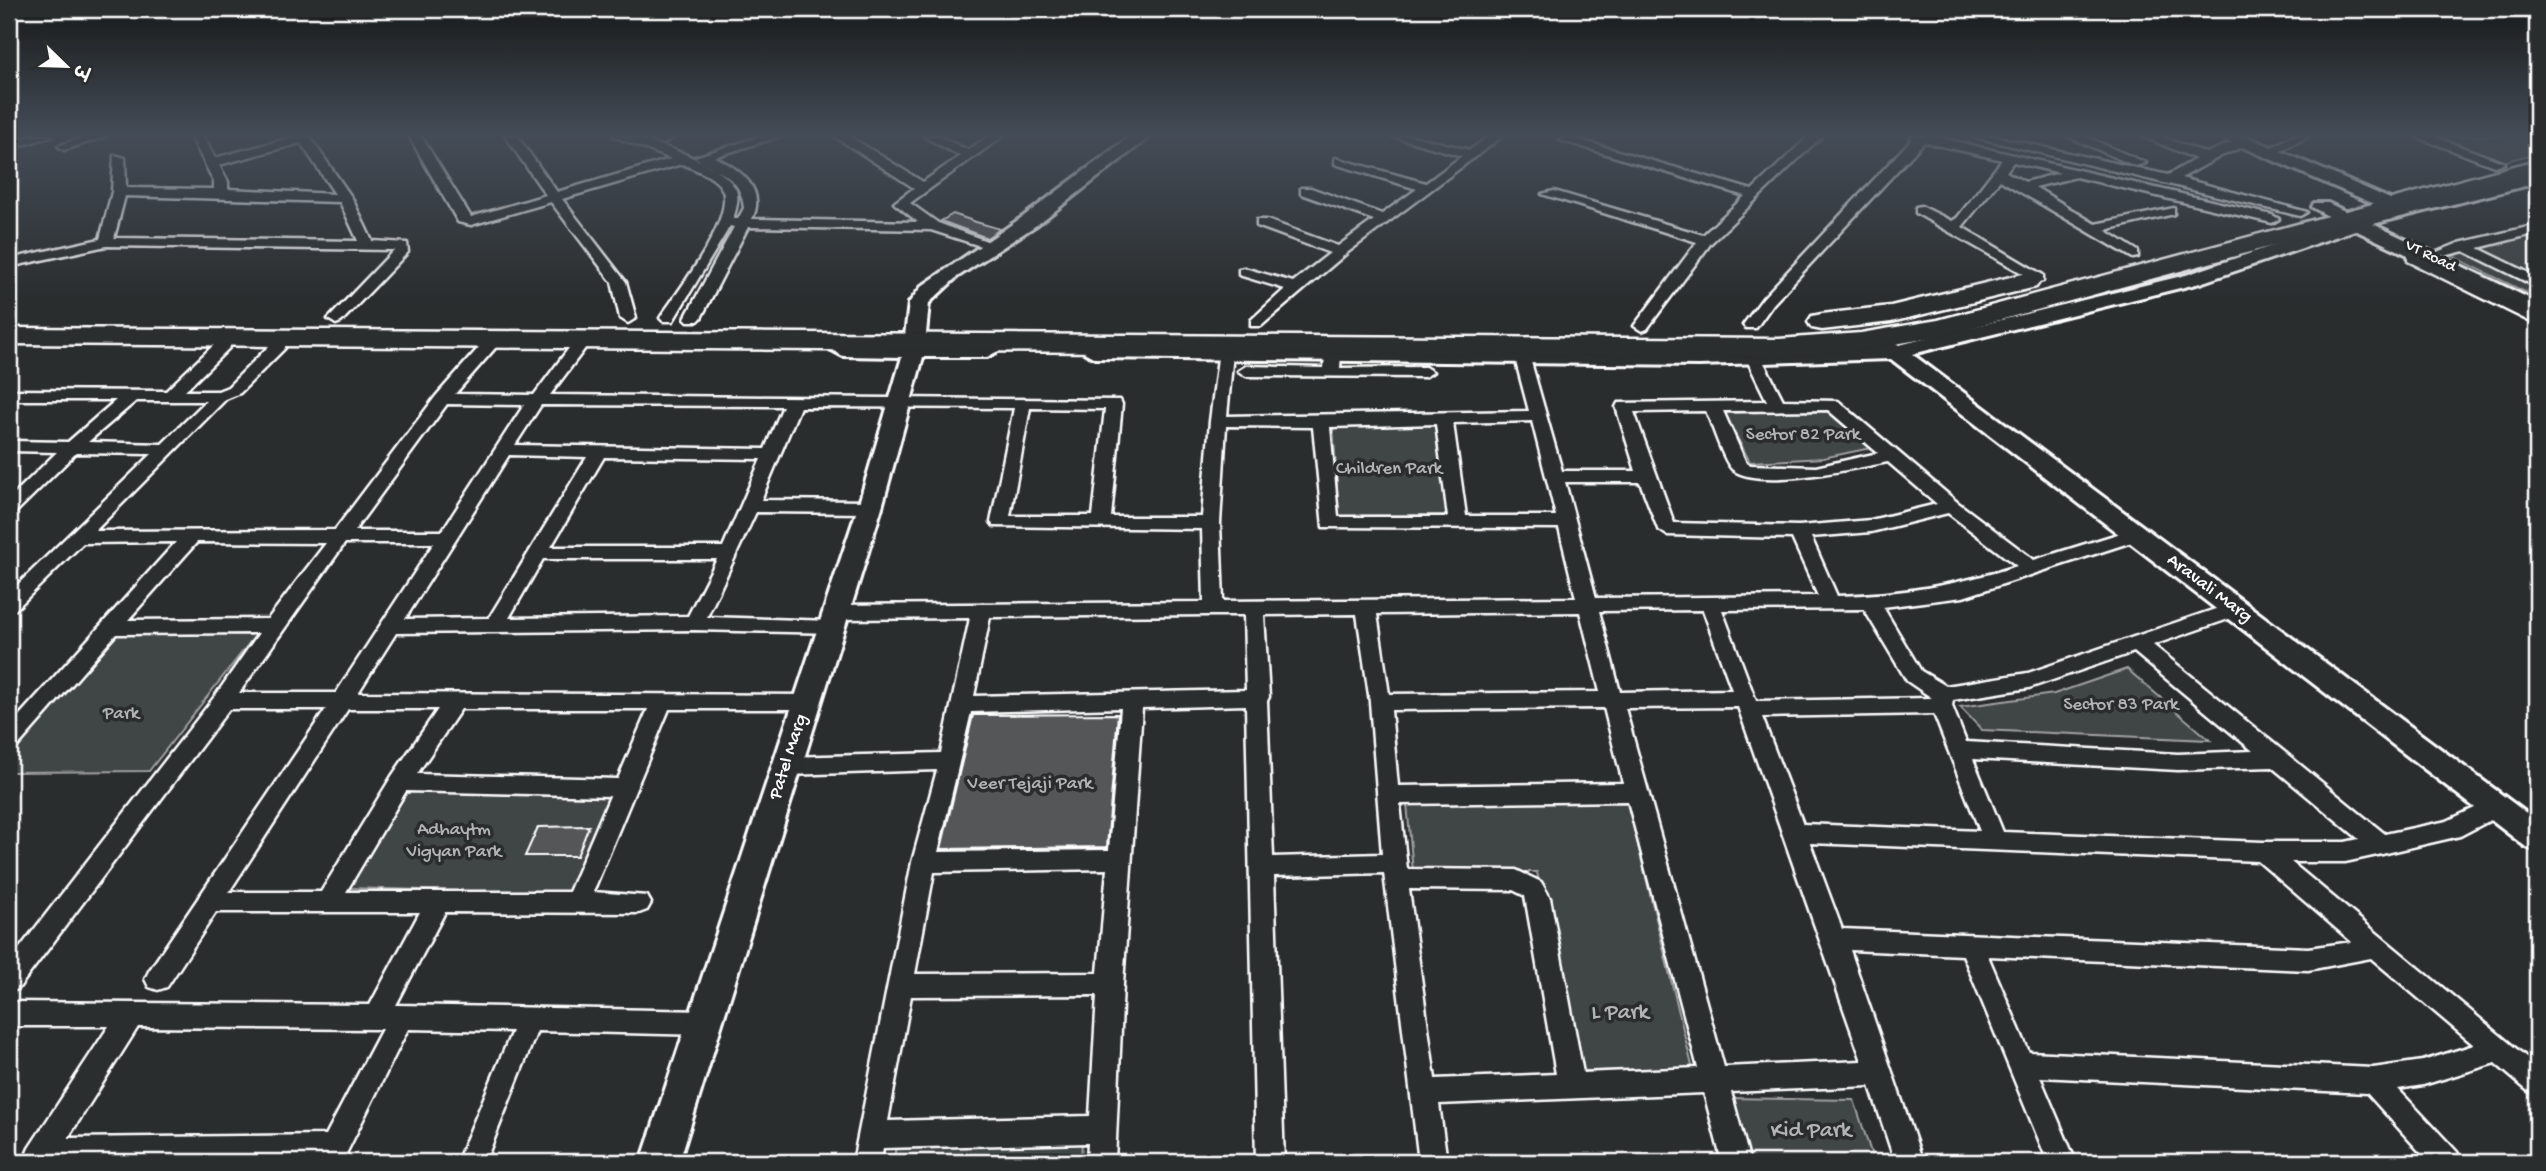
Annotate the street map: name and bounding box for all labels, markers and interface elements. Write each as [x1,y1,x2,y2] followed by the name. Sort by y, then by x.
[32,32,102,102] north arrow
[64,59,92,84] text: उ
[2401,236,2460,278] street label: VT Road
[1746,424,1862,447] park label: Sector 82 Park
[1336,458,1444,481] park label: Children Park
[2162,549,2257,629] street label: Aravali Marg
[2064,694,2180,717] park label: Sector 83 Park
[102,703,141,726] park label: Park
[764,711,814,804] street label: Patel Marg
[967,773,1094,796] park label: Veer Tejaji Park
[405,819,503,864] park label: Adhaytm Vigyan Park
[1591,1000,1652,1027] park label: L Park
[1771,1118,1854,1145] park label: Kid Park

